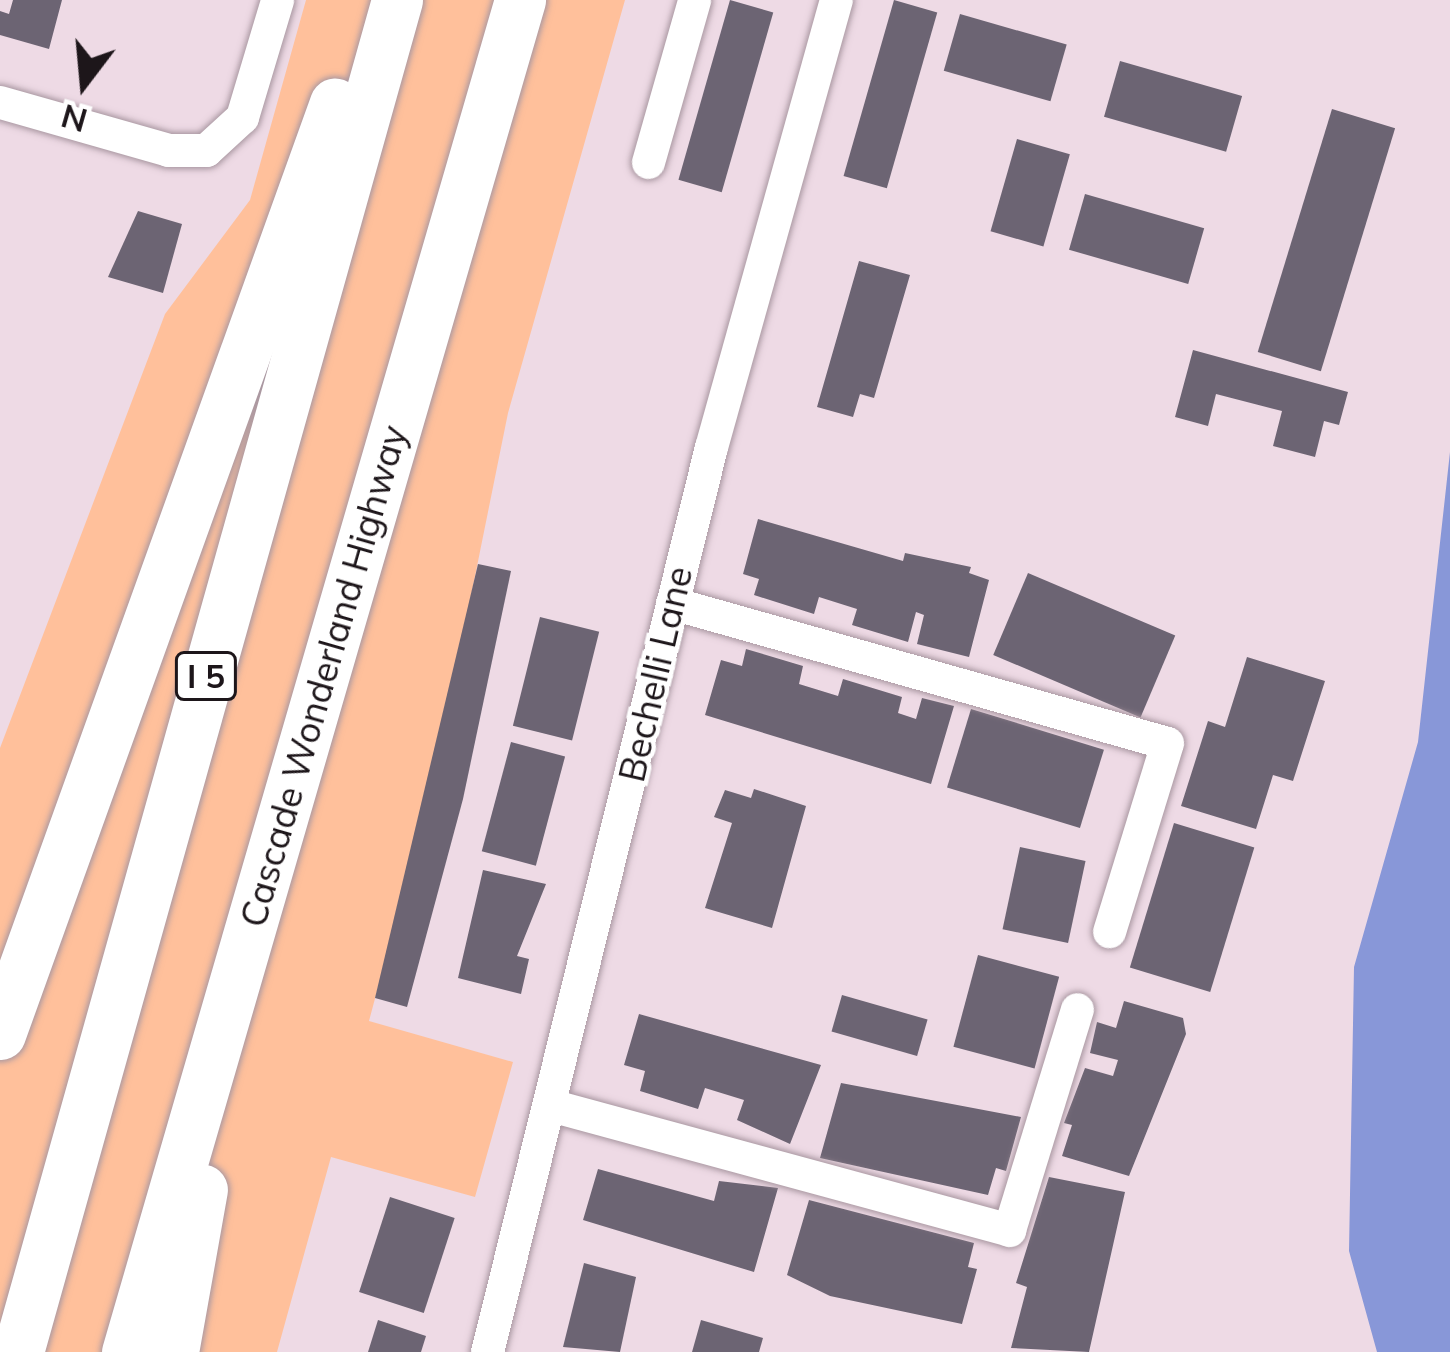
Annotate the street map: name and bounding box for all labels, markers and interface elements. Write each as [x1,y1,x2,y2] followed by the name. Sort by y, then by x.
[24,24,144,144] north arrow
[56,96,92,142] text: N
[231,420,415,932] street label: Cascade Wonderland Highway
[609,562,701,786] street label: Bechelli Lane
[173,649,239,703] road number: I 5

